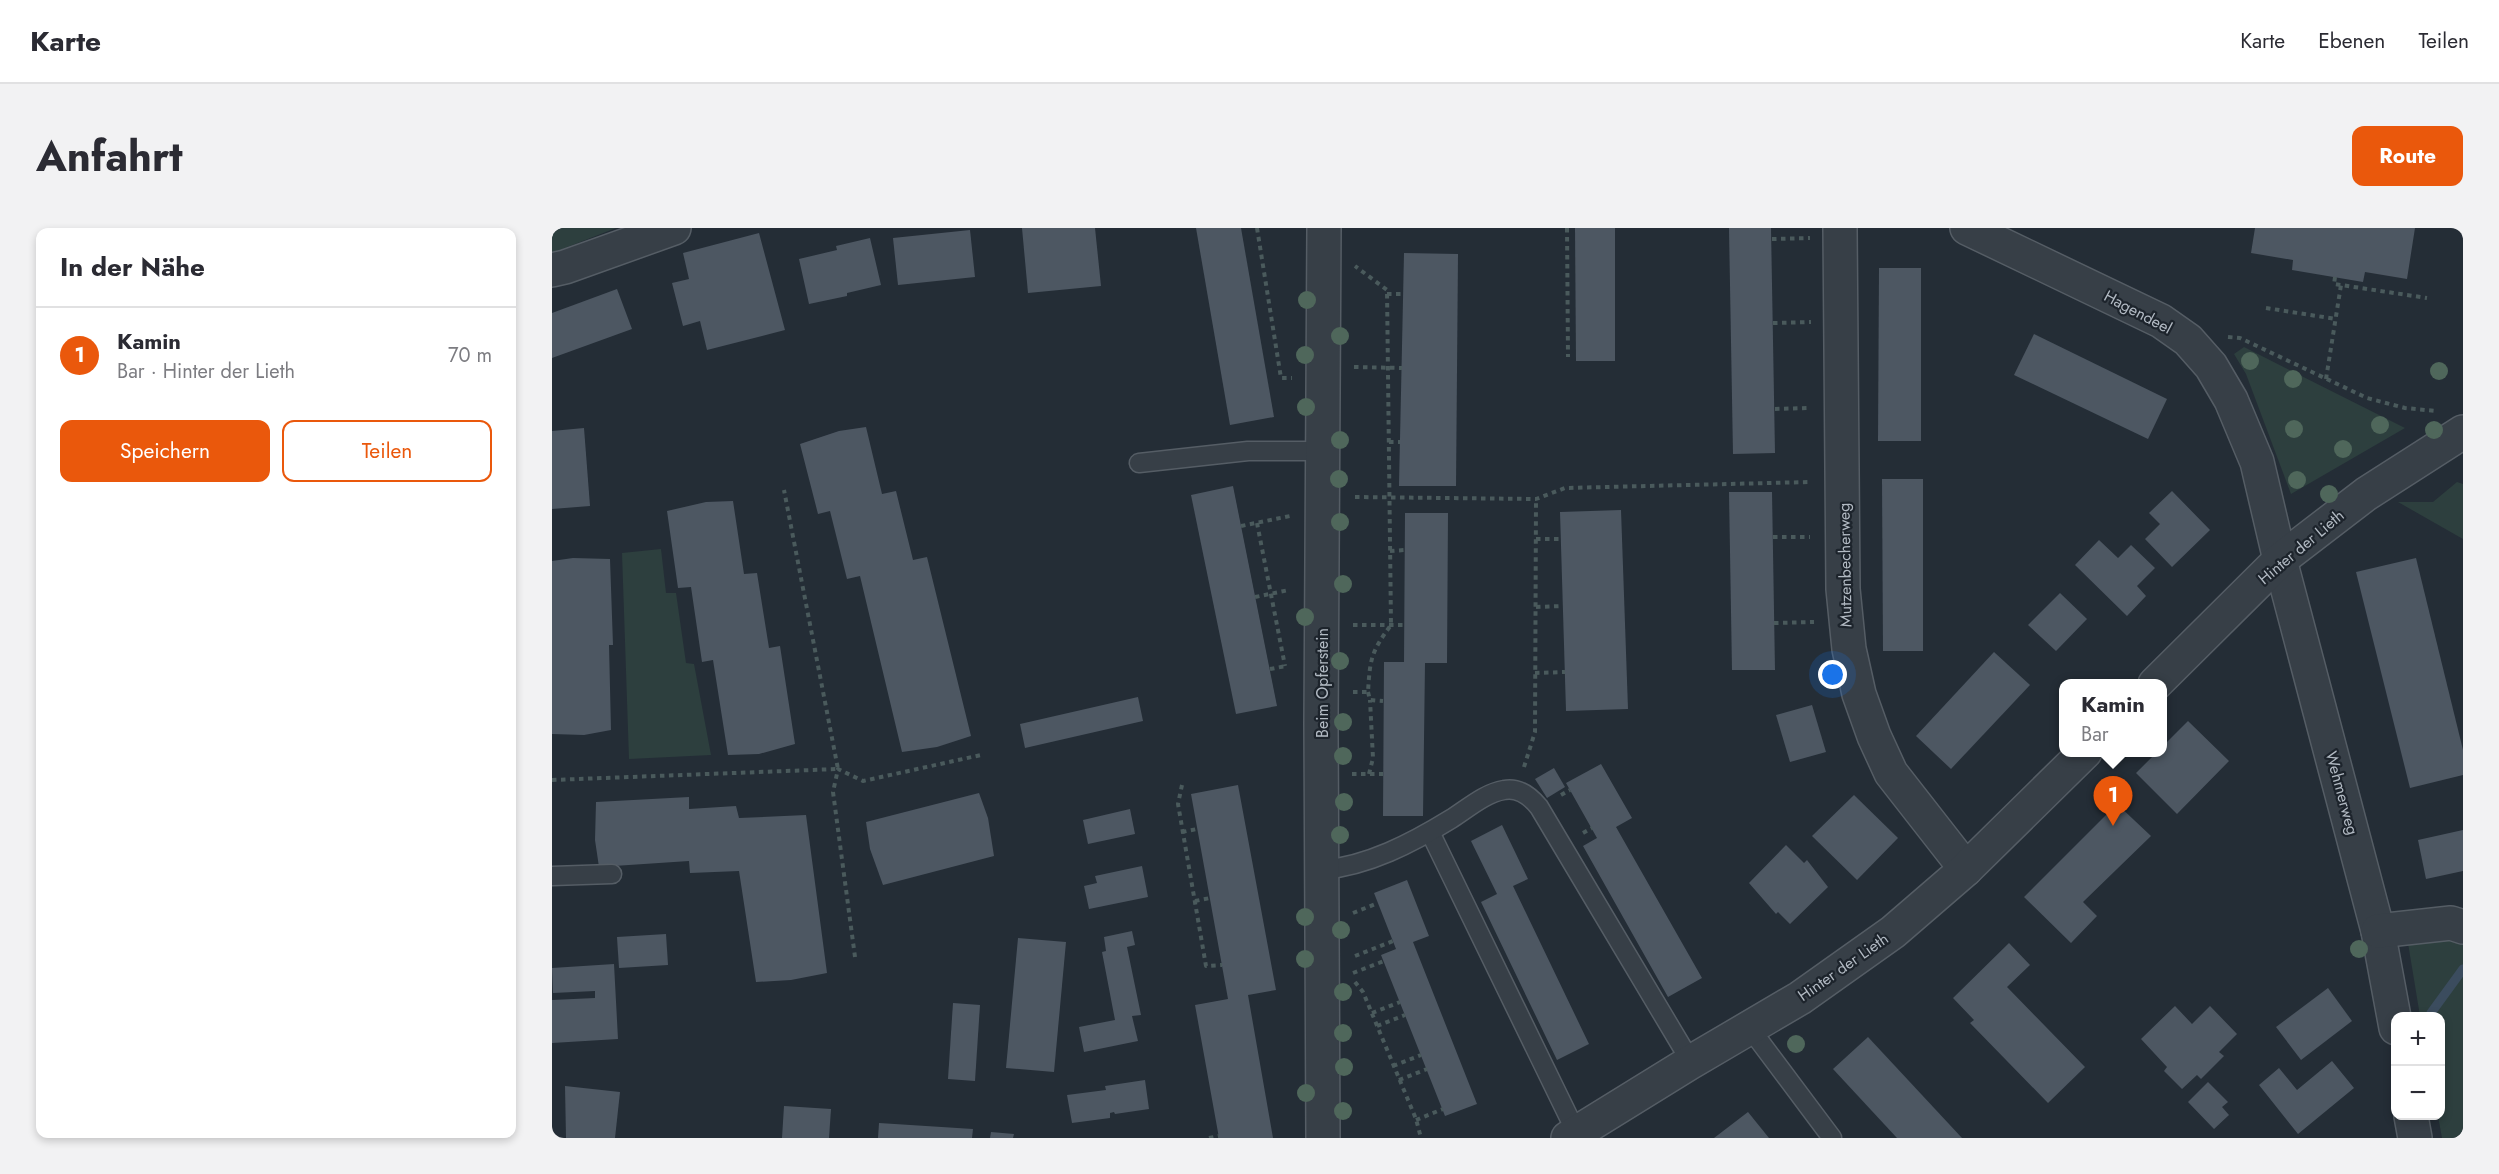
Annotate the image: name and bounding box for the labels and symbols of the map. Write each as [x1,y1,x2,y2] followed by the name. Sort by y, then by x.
[2100,284,2176,340] street label: Hagendeel
[1832,503,1858,627] street label: Mutzenbecherweg
[2253,504,2349,590] street label: Hinter der Lieth
[1311,628,1334,738] street label: Beim Opferstein
[1818,660,1847,689] your location
[2320,749,2364,837] street label: Wehmerweg
[2094,776,2132,826] pin: 1
[1793,927,1893,1007] street label: Hinter der Lieth

